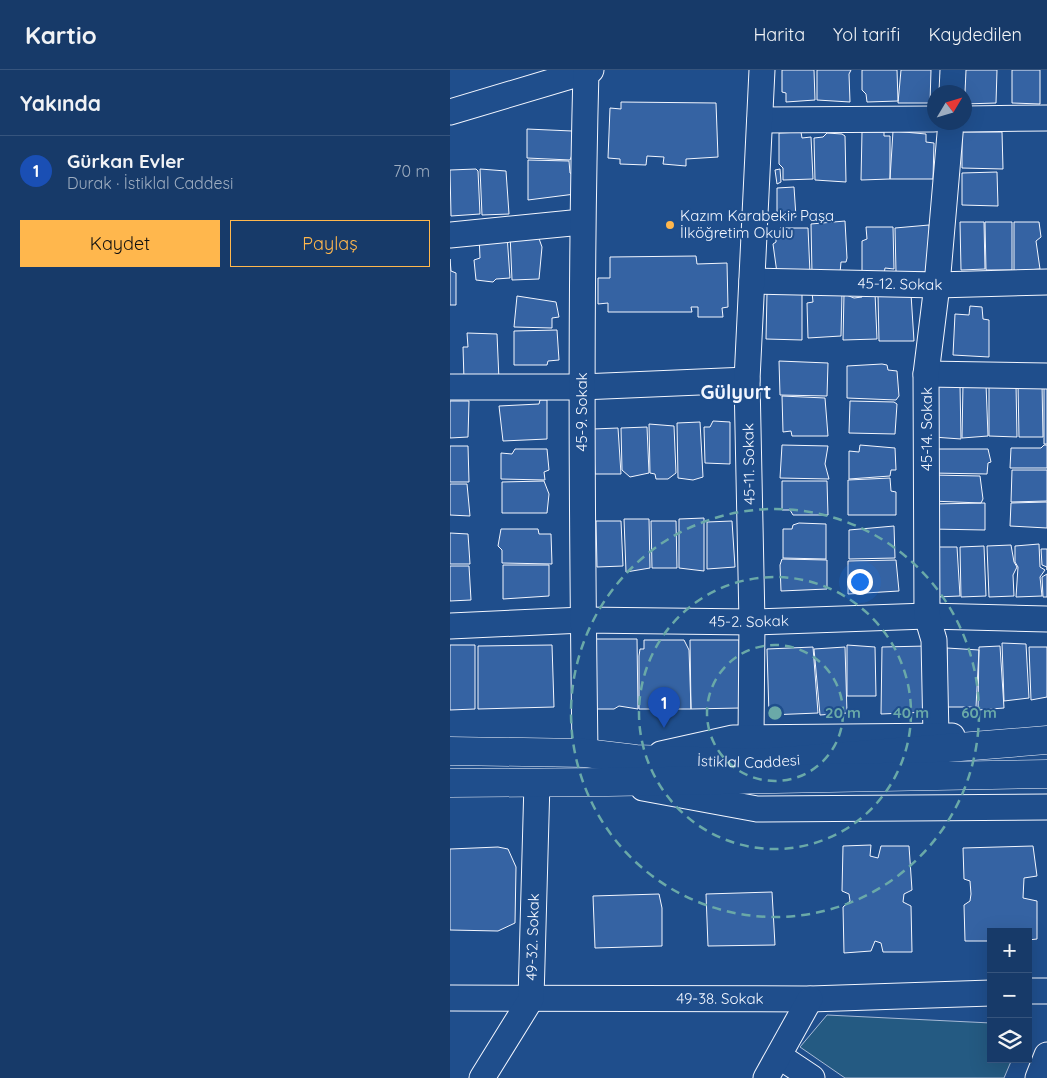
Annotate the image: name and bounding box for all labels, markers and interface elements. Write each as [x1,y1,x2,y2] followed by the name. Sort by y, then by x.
[25,20,97,50] text: Kartio
[753,23,805,46] text: Harita
[833,23,900,46] text: Yol tarifi
[928,23,1022,46] text: Kaydedilen
[927,85,972,130] north arrow
[20,90,101,116] text: Yakında
[67,149,185,173] text: Gürkan Evler
[33,161,39,181] text: 1
[393,161,430,181] text: 70 m
[67,173,233,193] text: Durak · İstiklal Caddesi
[680,206,834,242] place label: Kazım Karabekir Paşa İlköğretim Okulu
[664,219,676,231] marker: Kazım Karabekir Paşa İlköğretim Okulu
[20,220,220,267] button: Kaydet
[230,220,430,267] button: Paylaş
[857,273,943,294] street label: 45-12. Sokak
[572,372,591,452] street label: 45-9. Sokak
[700,379,772,404] district label: Gülyurt
[917,387,936,471] street label: 45-14. Sokak
[738,423,759,505] street label: 45-11. Sokak
[847,569,873,595] your location
[709,611,789,631] street label: 45-2. Sokak
[648,687,680,728] pin: 1
[825,703,861,722] text: 20 m
[893,703,929,722] text: 40 m
[961,703,997,722] text: 60 m
[766,704,784,722] centre of rings
[697,750,801,772] street label: İstiklal Caddesi
[522,893,543,981] street label: 49-32. Sokak
[987,928,1032,1063] map controls
[987,928,1032,973] button: +
[987,973,1032,1018] button: −
[676,989,764,1008] street label: 49-38. Sokak
[987,1018,1032,1063] button: layers

